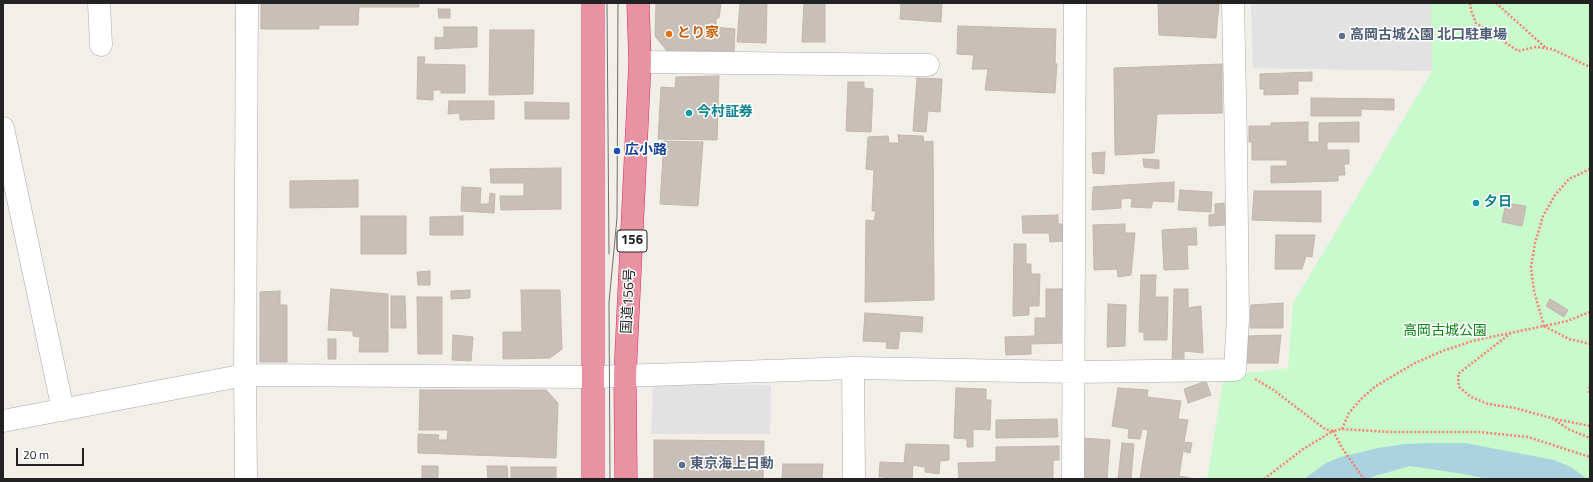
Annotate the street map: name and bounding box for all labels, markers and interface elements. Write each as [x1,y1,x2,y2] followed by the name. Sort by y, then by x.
[677,26,719,42] place label: とり家
[1350,28,1507,44] place label: 高岡古城公園 北口駐車場
[664,29,674,39] marker: とり家
[1337,31,1347,41] marker: 高岡古城公園 北口駐車場
[697,105,753,121] place label: 今村証券
[684,108,694,118] marker: 今村証券
[625,143,667,159] place label: 広小路
[612,146,622,156] marker: 広小路
[1484,195,1512,211] place label: 夕日
[1471,198,1481,208] marker: 夕日
[617,230,647,252] road number: 156
[619,268,639,334] street label: 国道156号
[1403,324,1487,340] park label: 高岡古城公園
[18,440,86,466] scale bar
[23,445,49,464] text: 20 m
[690,457,774,473] place label: 東京海上日動
[677,460,687,470] marker: 東京海上日動

